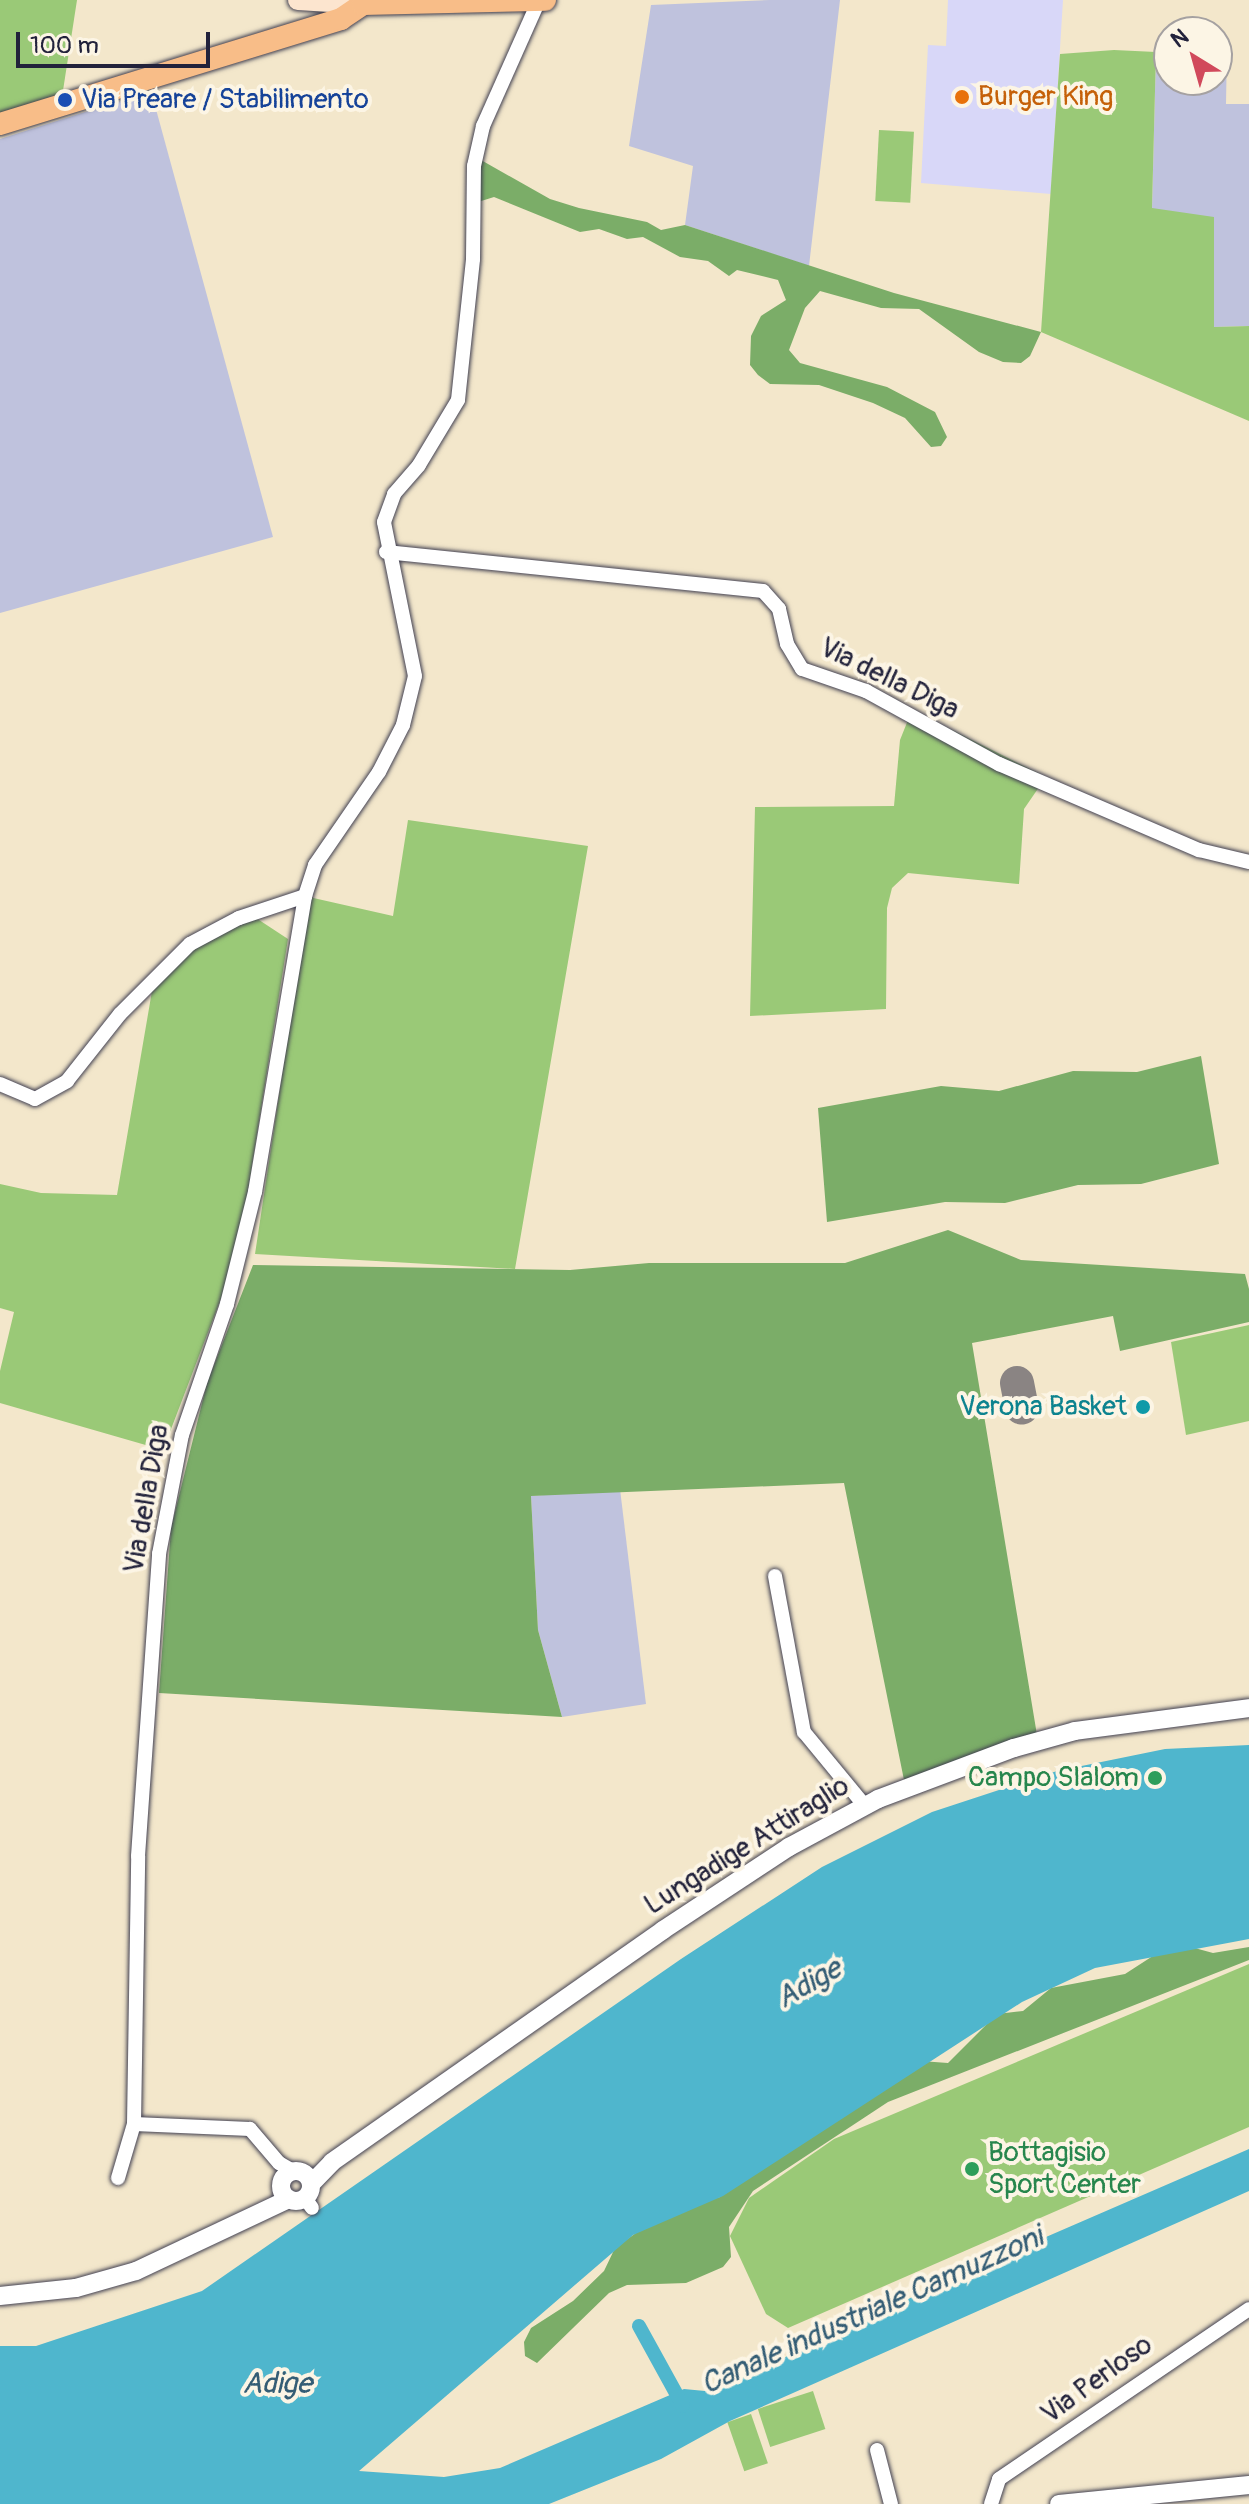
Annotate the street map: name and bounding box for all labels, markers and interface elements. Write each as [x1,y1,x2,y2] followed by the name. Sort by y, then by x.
[20,16,214,66] scale bar
[1153,16,1233,96] north arrow
[1165,23,1194,54] text: N
[30,31,99,60] text: 100 m
[978,80,1113,114] place label: Burger King
[81,83,369,117] place label: Via Preare / Stabilimento
[953,88,971,106] marker: Burger King
[56,91,74,109] marker: Via Preare / Stabilimento
[814,631,964,727] street label: Via della Diga
[959,1390,1127,1424] place label: Verona Basket
[1134,1398,1152,1416] marker: Verona Basket
[117,1422,177,1576] street label: Via della Diga
[968,1761,1139,1795] place label: Campo Slalom
[638,1769,856,1923] street label: Lungadige Attiraglio
[1146,1769,1164,1787] marker: Campo Slalom
[770,1951,848,2017] water label: Adige
[988,2136,1141,2202] place label: Bottagisio Sport Center
[963,2160,981,2178] marker: Bottagisio Sport Center
[696,2219,1048,2403] water label: Canale industriale Camuzzoni
[1035,2328,1159,2432] street label: Via Perloso
[242,2366,312,2402] water label: Adige

